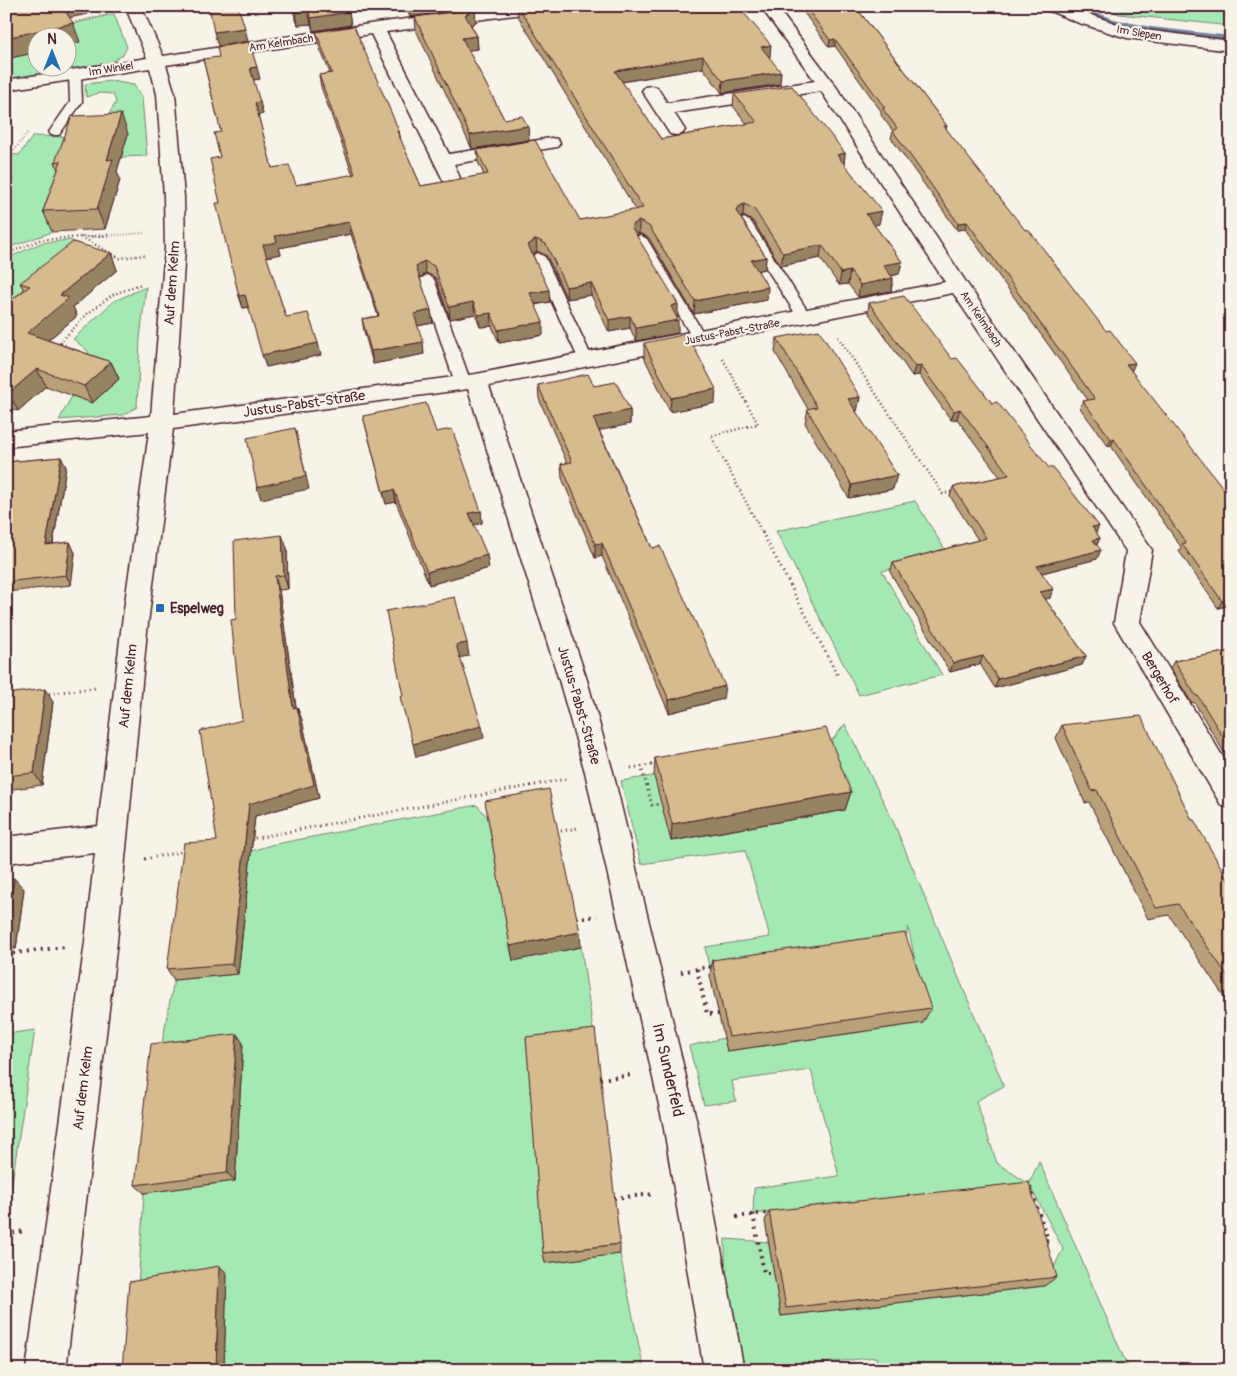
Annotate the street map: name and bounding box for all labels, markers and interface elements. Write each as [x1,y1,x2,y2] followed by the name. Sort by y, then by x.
[1115,23,1163,43] street label: Im Siepen
[28,28,78,78] north arrow
[47,31,57,48] text: N
[248,32,314,54] street label: Am Kelmbach
[88,59,134,79] street label: Im Winkel
[161,240,183,326] street label: Auf dem Kelm
[957,289,1005,349] street label: Am Kelmbach
[683,316,781,348] street label: Justus-Pabst-Straße
[242,387,366,421] street label: Justus-Pabst-Straße
[170,600,224,617] place label: Espelweg
[154,602,166,614] marker: Espelweg
[115,643,141,729] street label: Auf dem Kelm
[554,644,604,766] street label: Justus-Pabst-Straße
[1138,649,1183,708] street label: Bergerhof
[648,1021,688,1119] street label: Im Sunderfeld
[69,1045,97,1131] street label: Auf dem Kelm

